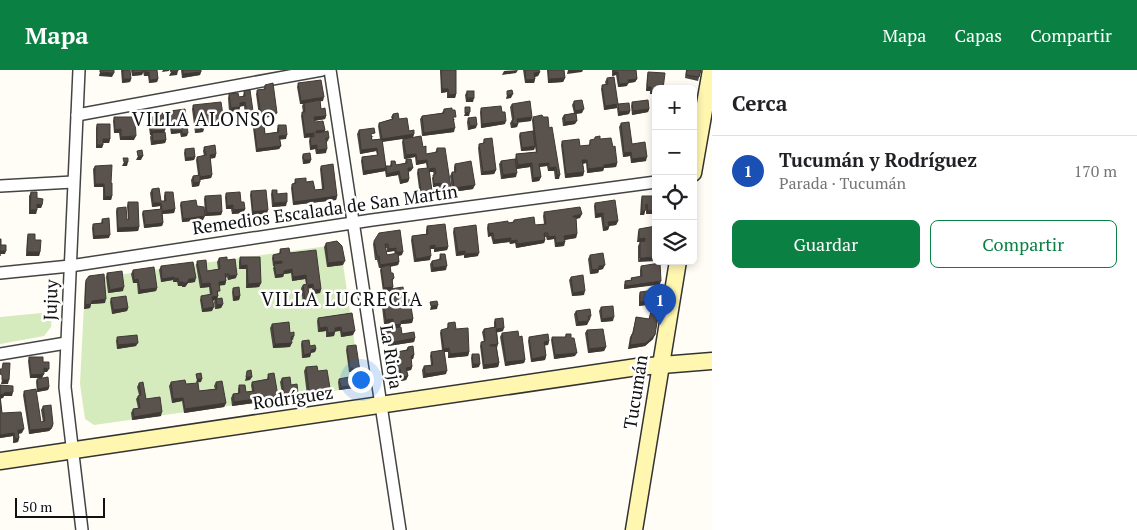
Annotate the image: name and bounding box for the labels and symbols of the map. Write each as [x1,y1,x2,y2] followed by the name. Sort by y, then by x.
[132,106,276,131] district label: VILLA ALONSO
[191,178,459,240] street label: Remedios Escalada de San Martín
[37,278,63,321] street label: Jujuy
[644,284,676,325] pin: 1
[261,286,423,311] district label: VILLA LUCRECIA
[375,323,409,391] street label: La Rioja
[617,353,653,431] street label: Tucumán
[348,367,374,393] your location
[251,380,335,415] street label: Rodríguez
[15,495,105,518] scale bar

